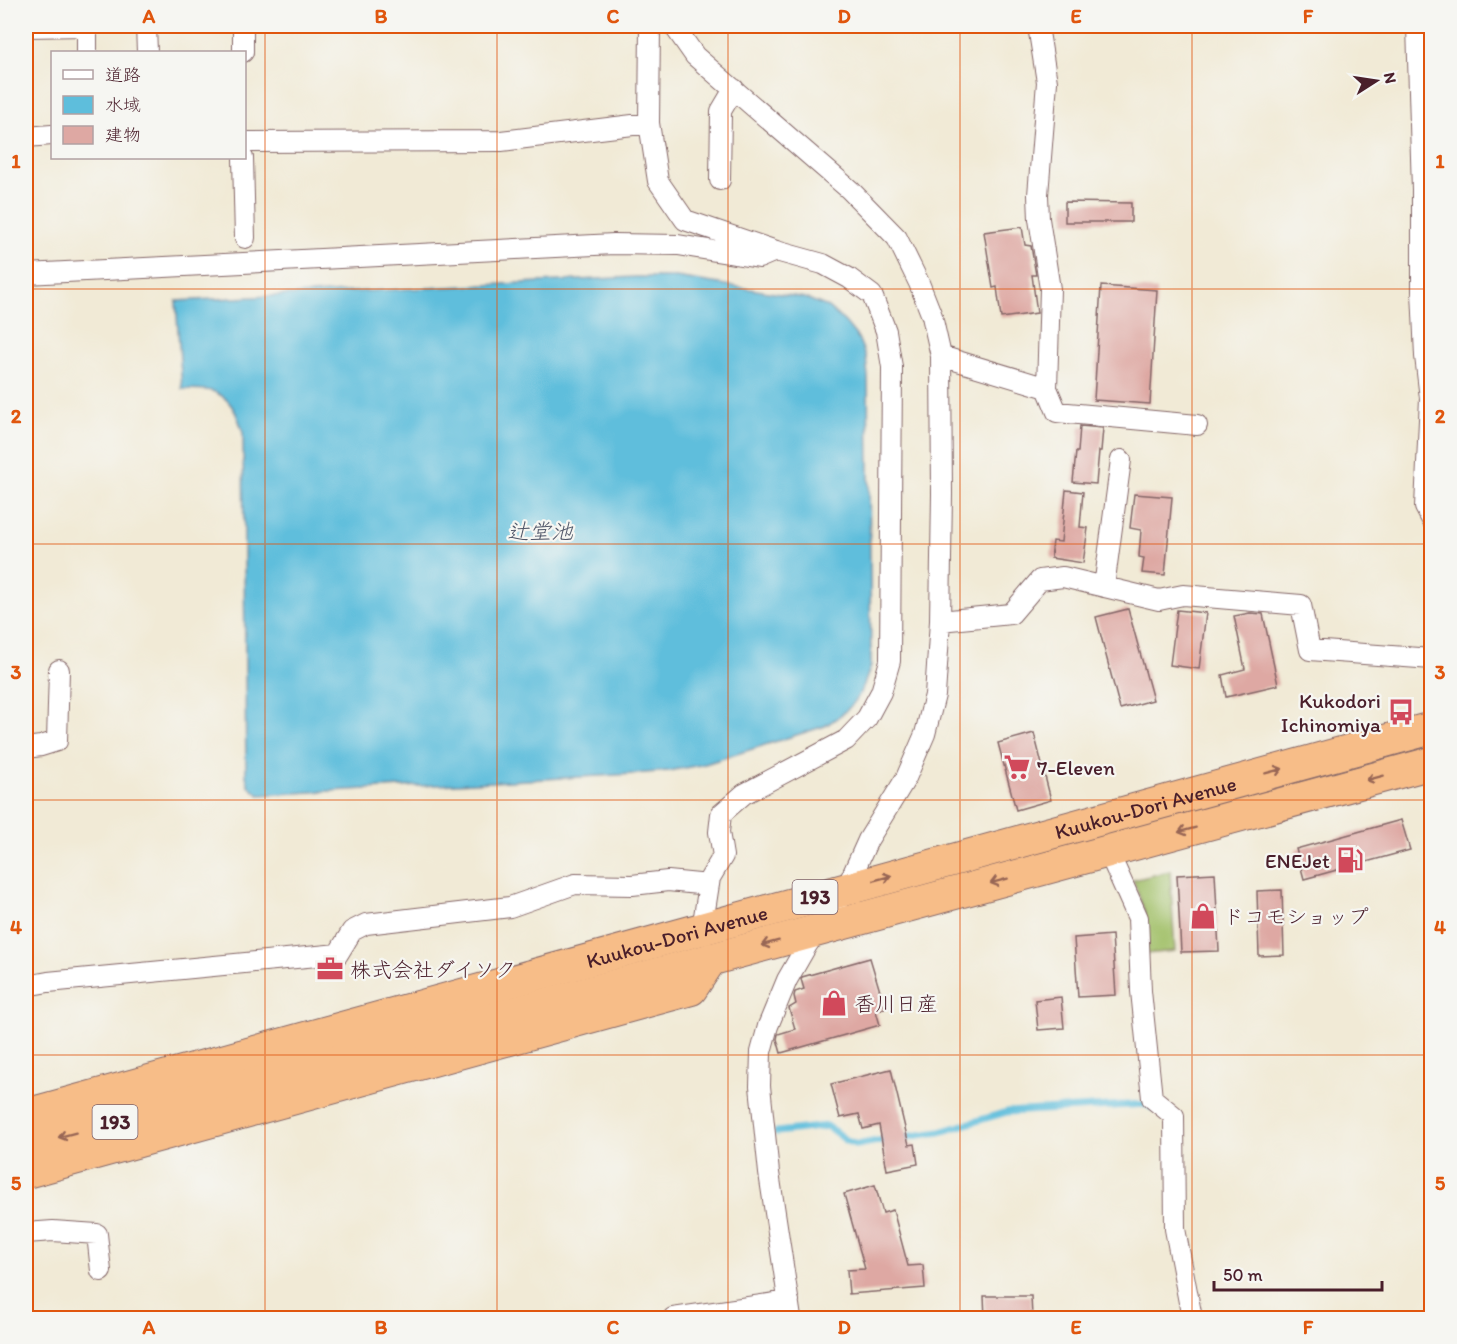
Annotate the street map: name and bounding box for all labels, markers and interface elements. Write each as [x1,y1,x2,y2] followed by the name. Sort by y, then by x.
[142,4,156,28] text: A
[375,4,388,28] text: B
[607,4,620,28] text: C
[837,4,851,28] text: D
[1070,4,1082,28] text: E
[1303,4,1314,28] text: F
[51,51,246,159] legend
[1346,51,1406,111] north arrow
[105,64,141,86] text: 道路
[1380,71,1401,85] text: N
[105,94,141,116] text: 水域
[105,124,141,146] text: 建物
[11,149,21,173] text: 1
[1435,149,1445,173] text: 1
[11,404,22,428] text: 2
[1435,404,1446,428] text: 2
[507,518,574,545] water label: 辻堂池
[11,660,22,684] text: 3
[1435,660,1446,684] text: 3
[1281,688,1381,737] place label: Kukodori Ichinomiya
[1386,697,1416,727] bus stop icon: Kukodori Ichinomiya
[1002,752,1032,782] supermarket icon: 7-Eleven
[1037,755,1115,780] place label: 7-Eleven
[1264,765,1283,777] one-way arrow
[1052,770,1239,844] street label: Kuukou-Dori Avenue
[1366,773,1385,785] one-way arrow
[1178,824,1197,836] one-way arrow
[1335,845,1365,875] fuel station icon: ENEJet
[1265,848,1330,873] place label: ENEJet
[873,872,892,884] one-way arrow
[990,876,1009,887] one-way arrow
[792,880,838,914] road number: 193
[583,899,770,973] street label: Kuukou-Dori Avenue
[1188,901,1218,931] shop icon: ドコモショップ
[1223,904,1369,929] place label: ドコモショップ
[10,915,22,939] text: 4
[1434,915,1446,939] text: 4
[761,938,780,949] one-way arrow
[315,954,345,984] office icon: 株式会社ダイソク
[350,957,516,982] place label: 株式会社ダイソク
[819,988,849,1018] shop icon: 香川日産
[854,991,938,1016] place label: 香川日産
[92,1105,138,1139] road number: 193
[58,1130,77,1141] one-way arrow
[11,1171,22,1195] text: 5
[1435,1171,1446,1195] text: 5
[1214,1254,1382,1292] scale bar
[1223,1264,1263,1286] text: 50 m
[142,1315,156,1339] text: A
[375,1315,388,1339] text: B
[607,1315,620,1339] text: C
[837,1315,851,1339] text: D
[1070,1315,1082,1339] text: E
[1303,1315,1314,1339] text: F

